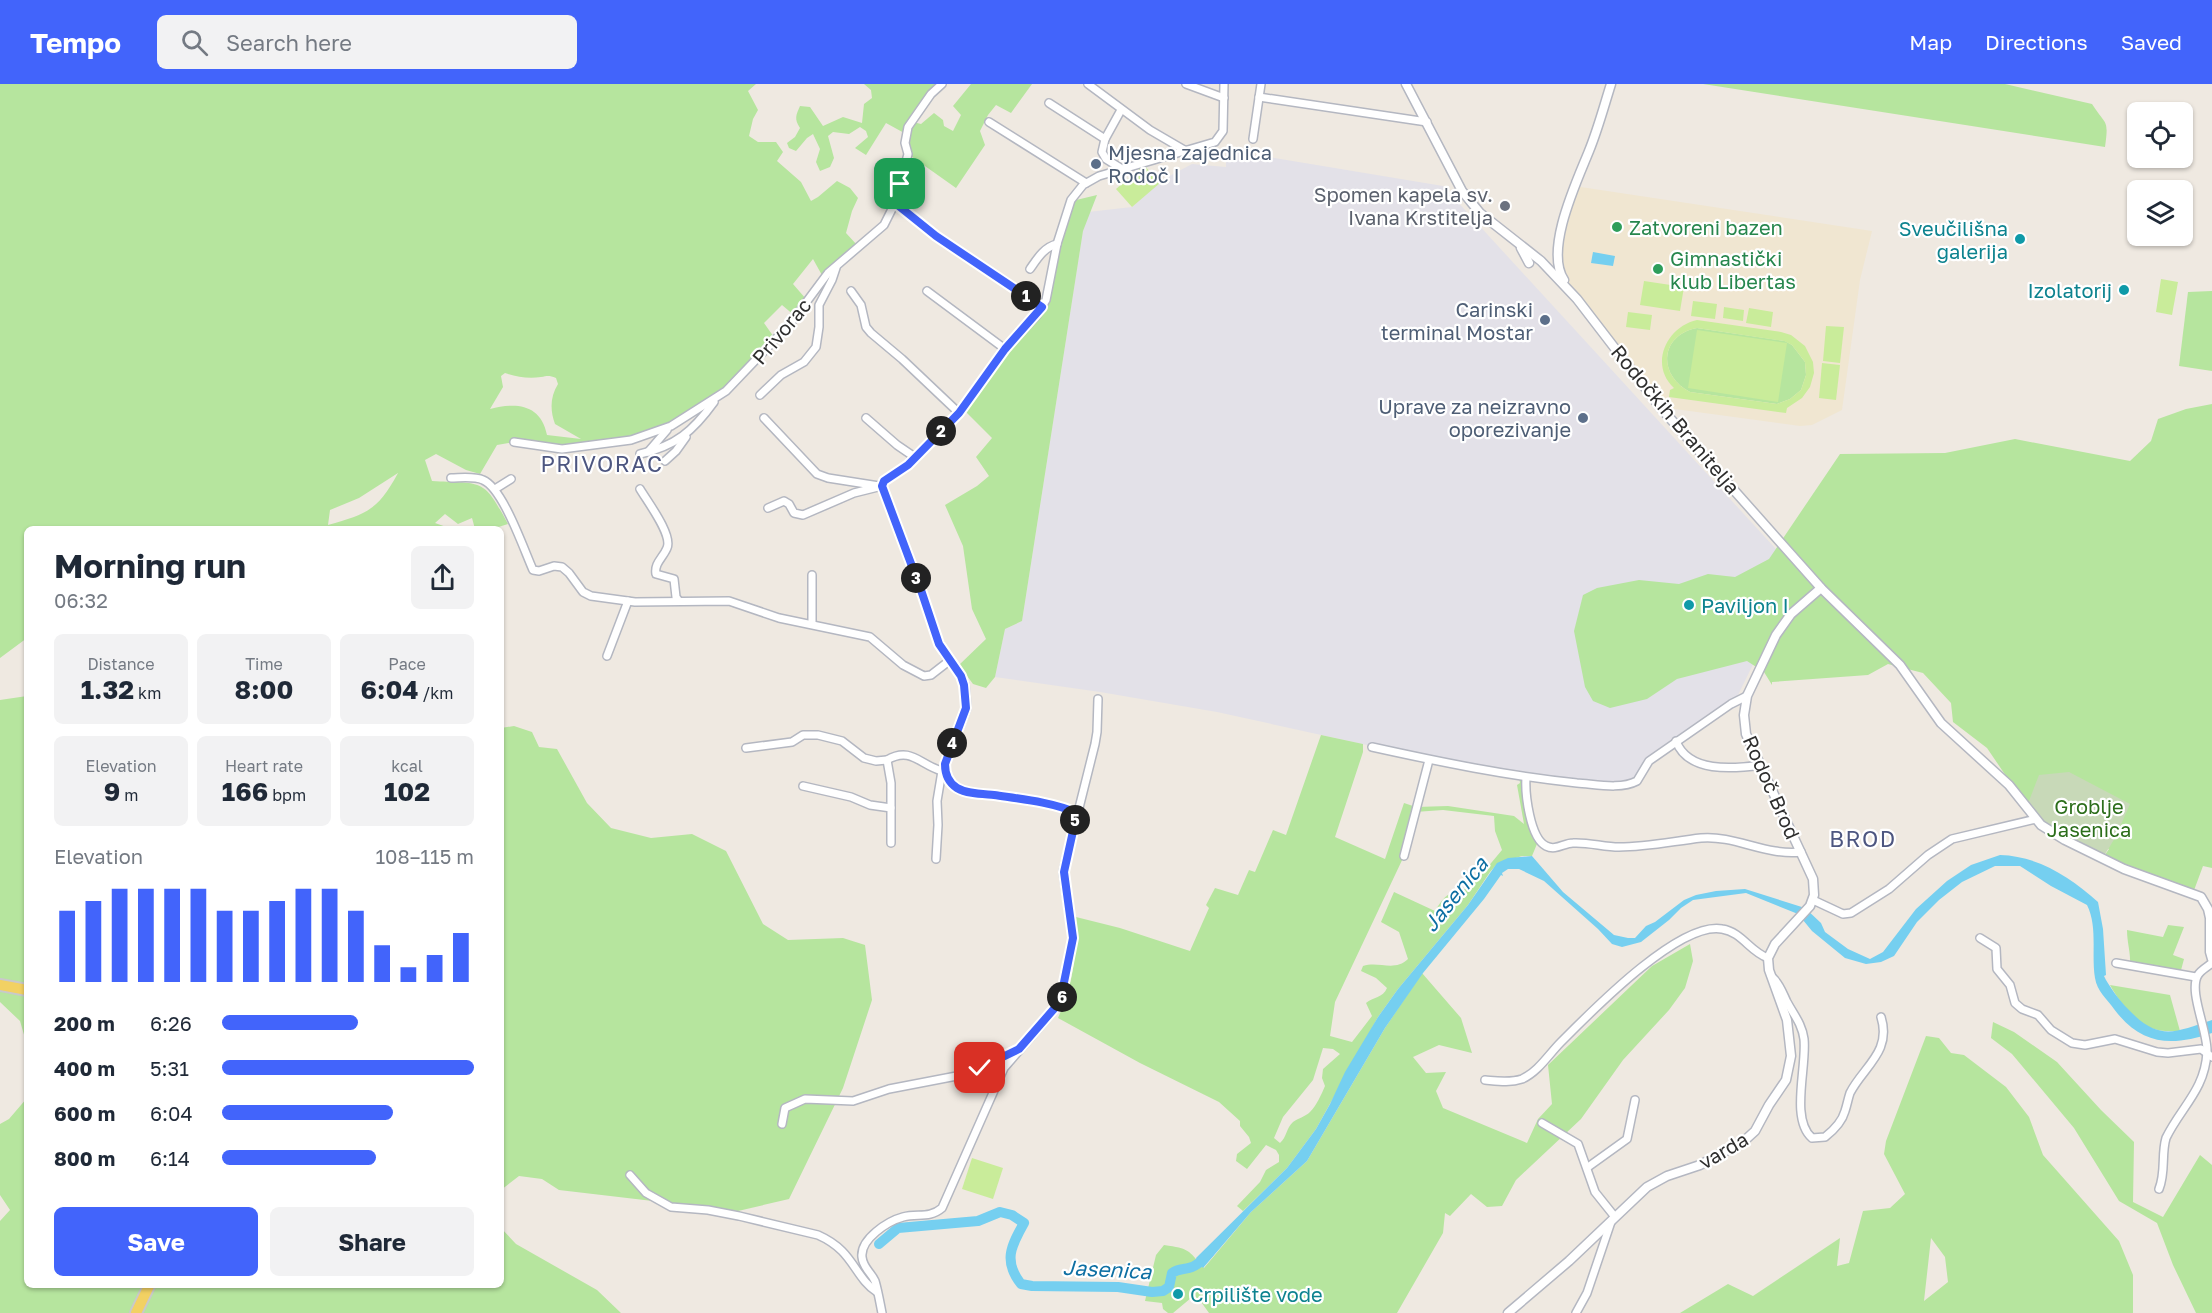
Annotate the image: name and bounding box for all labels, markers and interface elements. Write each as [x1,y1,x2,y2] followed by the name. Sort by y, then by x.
[157,15,577,69] search box
[30,26,121,59] text: Tempo
[178,26,211,59] icon: search
[226,29,352,56] text: Search here
[1909,29,1952,55] text: Map
[1985,29,2088,55] text: Directions
[2121,29,2182,55] text: Saved
[2127,102,2193,246] map controls
[2127,102,2193,168] button: locate
[1108,140,1272,187] place label: Mjesna zajednica Rodoč I
[1089,157,1103,171] marker: Mjesna zajednica Rodoč I
[874,158,925,209] pin
[883,167,916,200] icon: arrive
[2127,180,2193,246] button: layers
[1314,182,1493,229] place label: Spomen kapela sv. Ivana Krstitelja
[1498,199,1512,213] marker: Spomen kapela sv. Ivana Krstitelja
[1629,215,1783,239] place label: Zatvoreni bazen
[1899,216,2008,263] place label: Sveučilišna galerija
[1610,220,1624,234] marker: Zatvoreni bazen
[2013,232,2027,246] marker: Sveučilišna galerija
[1670,246,1796,293] place label: Gimnastički klub Libertas
[1651,262,1665,276] marker: Gimnastički klub Libertas
[2028,278,2112,302] place label: Izolatorij
[1011,281,1041,311] pin: 1
[2117,283,2131,297] marker: Izolatorij
[1022,286,1030,306] text: 1
[746,293,816,369] street label: Privorac
[1381,297,1533,344] place label: Carinski terminal Mostar
[1538,313,1552,327] marker: Carinski terminal Mostar
[1607,340,1745,498] street label: Rodočkih Branitelja
[1378,394,1571,441] place label: Uprave za neizravno oporezivanje
[1576,411,1590,425] marker: Uprave za neizravno oporezivanje
[926,416,956,446] pin: 2
[936,421,946,441] text: 2
[540,450,664,477] district label: PRIVORAC
[54,546,246,585] text: Morning run
[411,546,474,609] button: share
[901,563,931,593] pin: 3
[911,568,921,588] text: 3
[54,588,108,612] text: 06:32
[1701,593,1789,617] place label: Paviljon I
[1682,598,1696,612] marker: Paviljon I
[87,654,155,674] text: Distance
[245,654,283,674] text: Time
[388,654,426,674] text: Pace
[81,674,134,705] text: 1.32
[235,674,293,705] text: 8:00
[361,674,419,705] text: 6:04
[134,683,161,703] text: km
[419,683,453,703] text: /km
[937,728,967,758] pin: 4
[1738,731,1806,843] street label: Rodoč Brod
[947,733,957,753] text: 4
[85,756,157,776] text: Elevation
[225,756,303,776] text: Heart rate
[391,756,423,776] text: kcal
[104,776,120,807] text: 9
[222,776,268,807] text: 166
[384,776,430,807] text: 102
[120,785,138,805] text: m
[268,785,306,805] text: bpm
[2047,794,2131,841] park label: Groblje Jasenica
[1060,805,1090,835] pin: 5
[1070,810,1080,830] text: 5
[1829,825,1897,852] district label: BROD
[54,844,143,868] text: Elevation
[375,844,474,868] text: 108–115 m
[1417,850,1494,937] water label: Jasenica
[1047,982,1077,1012] pin: 6
[1057,987,1067,1007] text: 6
[54,1011,115,1035] text: 200 m
[150,1011,192,1035] text: 6:26
[954,1042,1005,1093] pin
[963,1051,996,1084] icon: check
[54,1056,115,1080] text: 400 m
[150,1056,189,1080] text: 5:31
[54,1101,115,1125] text: 600 m
[150,1101,193,1125] text: 6:04
[1694,1126,1752,1174] street label: varda
[54,1146,115,1170] text: 800 m
[150,1146,190,1170] text: 6:14
[54,1207,258,1276] button: Save
[270,1207,474,1276] button: Share
[1062,1254,1153,1284] water label: Jasenica
[1190,1282,1323,1306] place label: Crpilište vode
[1171,1287,1185,1301] marker: Crpilište vode

